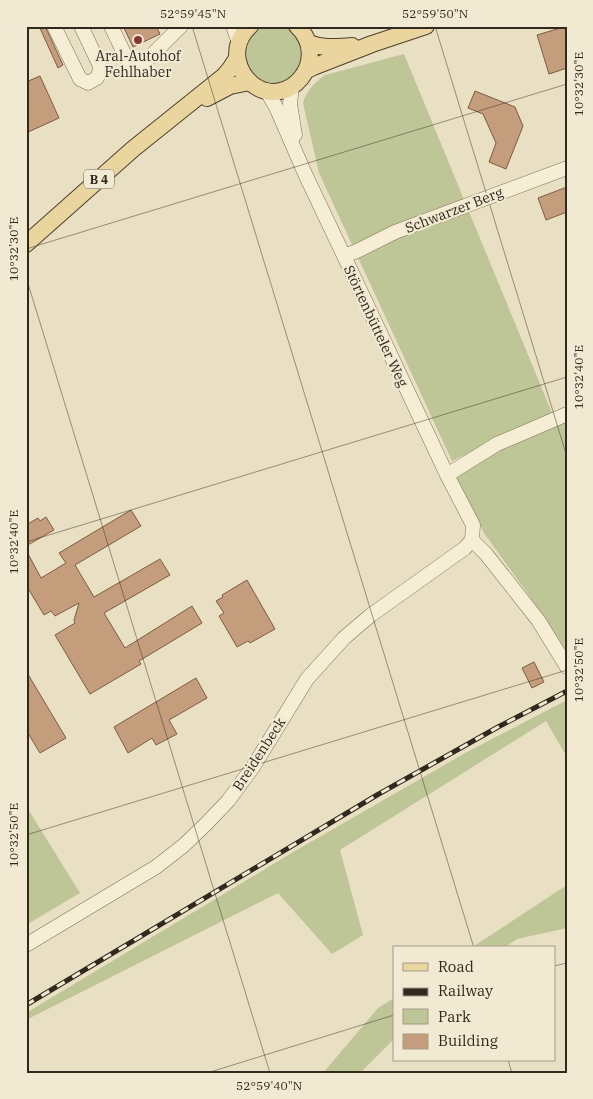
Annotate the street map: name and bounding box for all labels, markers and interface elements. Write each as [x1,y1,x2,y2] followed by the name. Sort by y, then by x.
[160,6,226,21] text: 52°59'45"N
[402,6,468,21] text: 52°59'50"N
[132,34,144,46] marker: Aral-Autohof Fehlhaber
[96,47,182,81] place label: Aral-Autohof Fehlhaber
[571,52,586,116] text: 10°32'30"E
[84,170,114,188] road number: B 4
[403,183,506,237] street label: Schwarzer Berg
[6,217,21,281] text: 10°32'30"E
[340,262,412,390] street label: Störtenbütteler Weg
[571,345,586,409] text: 10°32'40"E
[6,510,21,574] text: 10°32'40"E
[571,638,586,702] text: 10°32'50"E
[229,713,290,794] street label: Breidenbeck
[6,803,21,867] text: 10°32'50"E
[393,946,556,1062] legend
[438,957,474,976] text: Road
[438,981,493,1000] text: Railway
[438,1007,471,1026] text: Park
[438,1031,498,1050] text: Building
[236,1078,302,1093] text: 52°59'40"N

